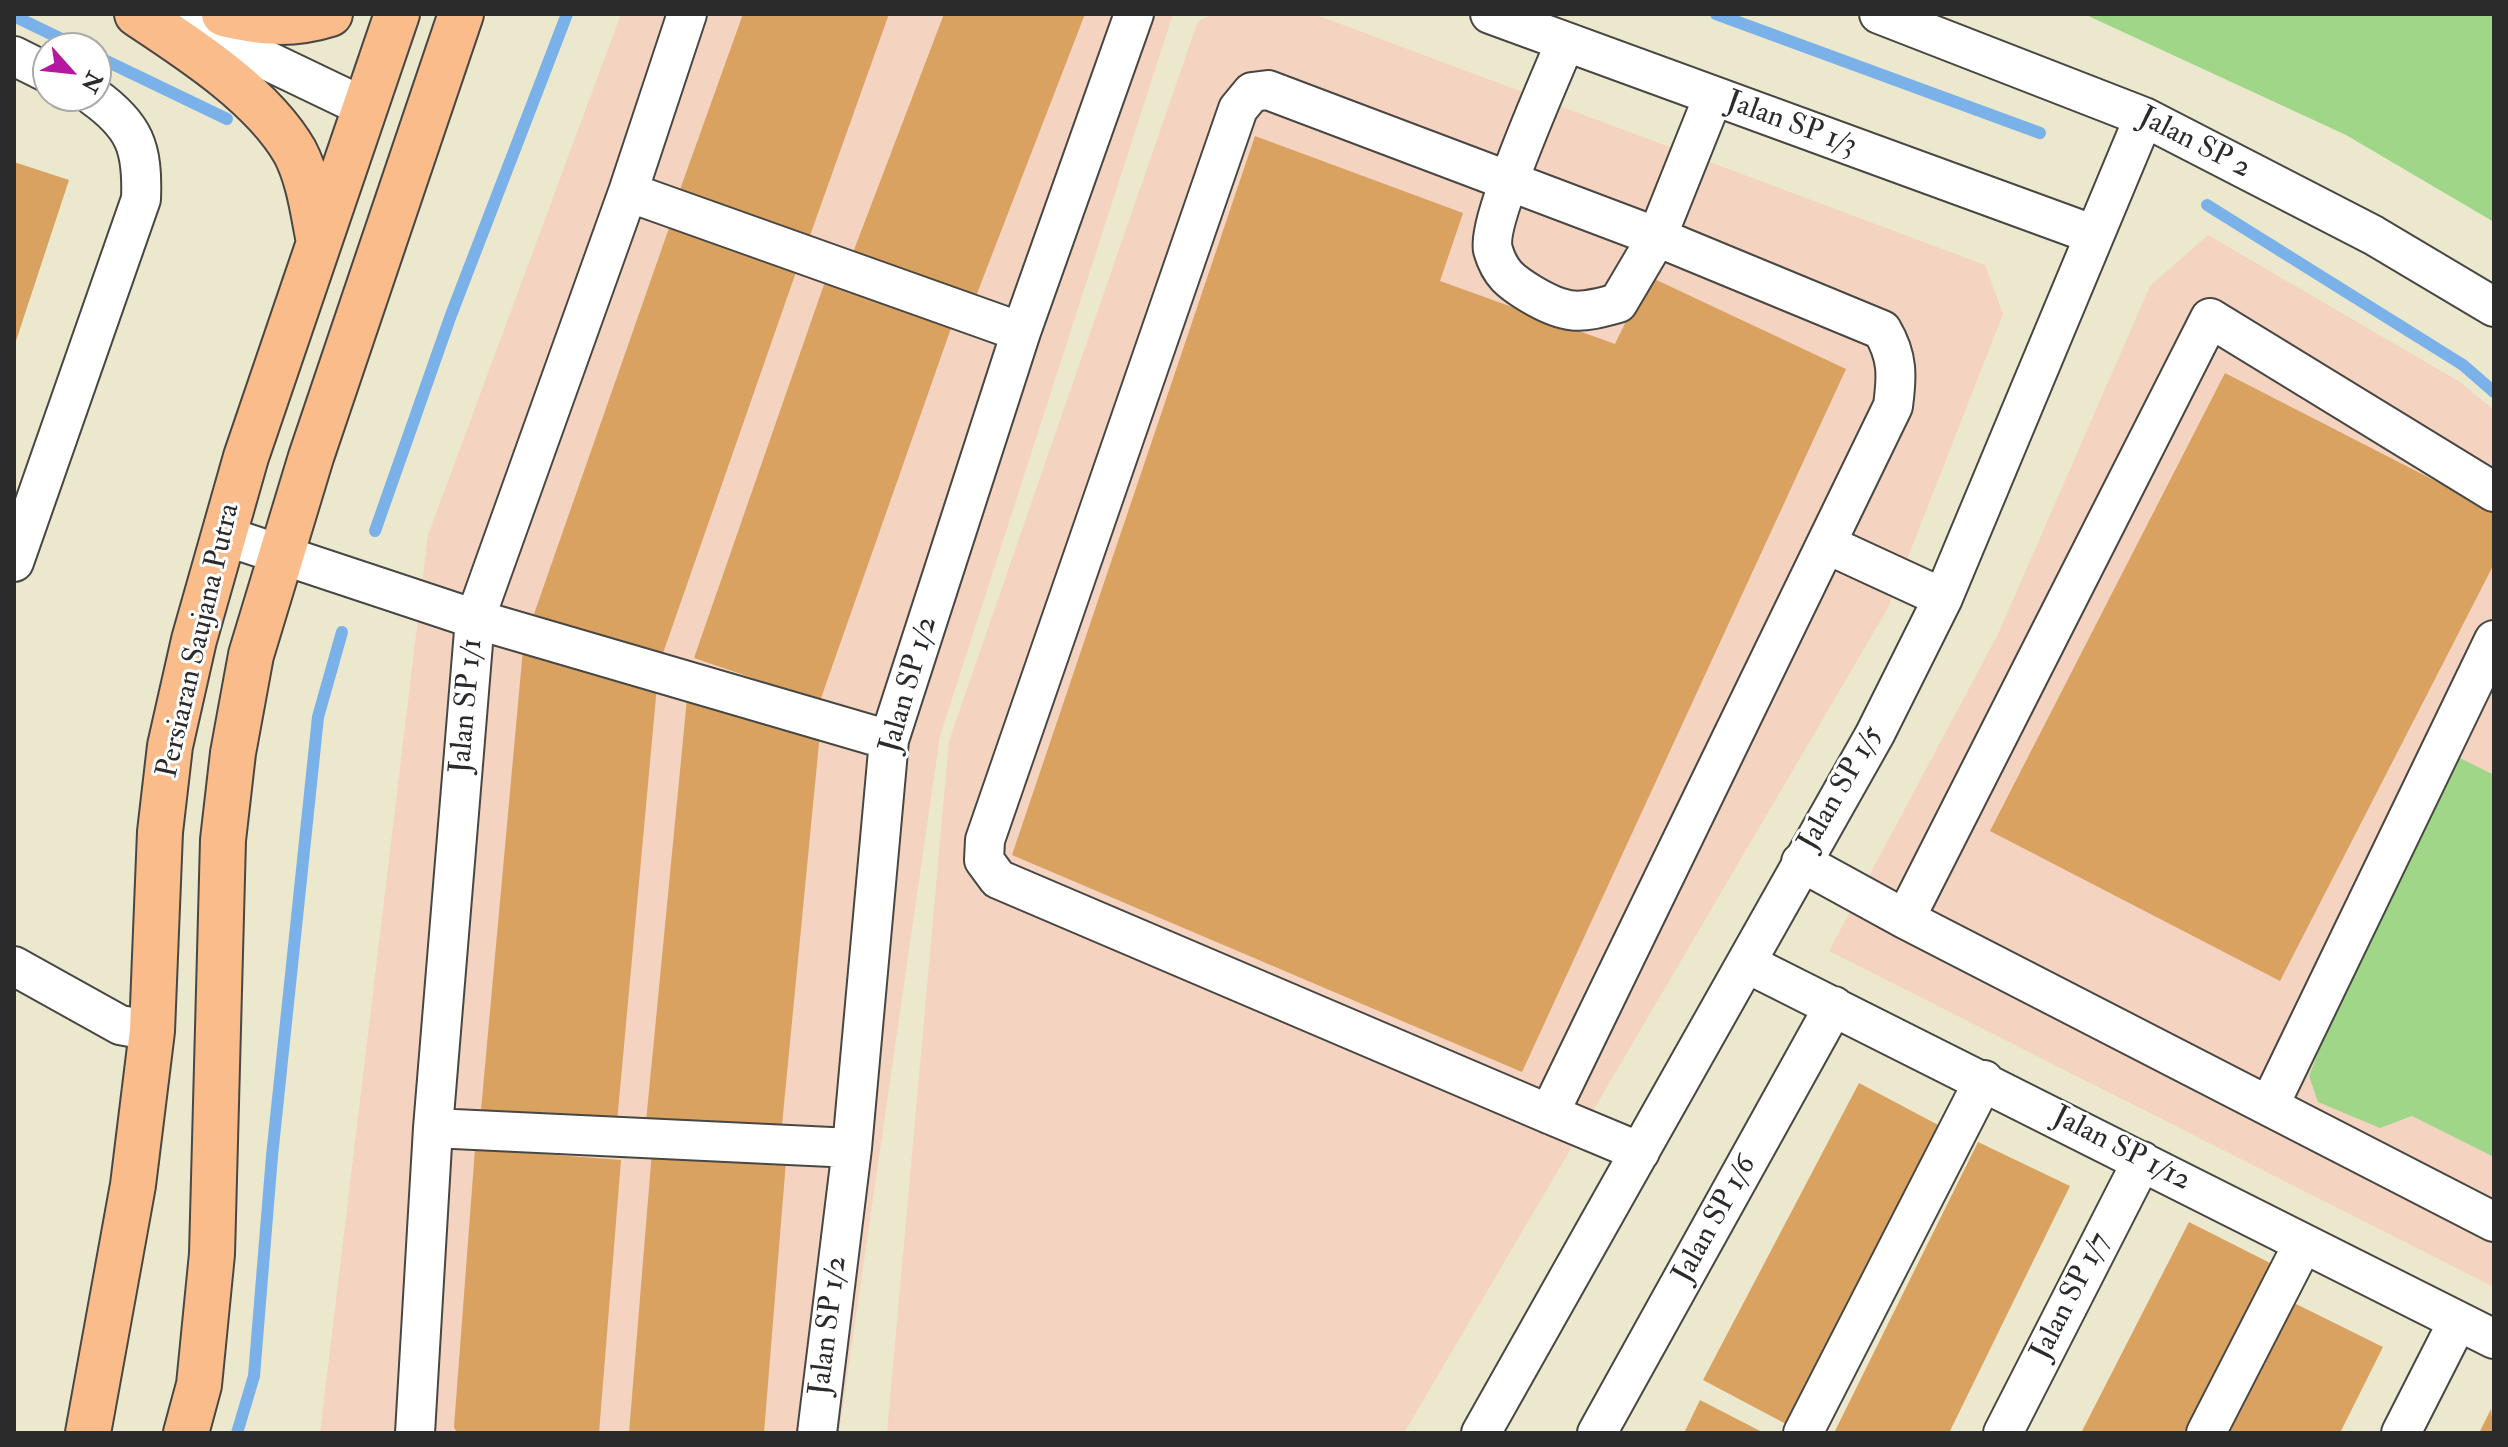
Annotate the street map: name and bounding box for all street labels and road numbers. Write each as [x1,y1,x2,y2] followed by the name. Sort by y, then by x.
[1721,85,1861,165] street label: Jalan SP 1/3
[2132,100,2256,188] street label: Jalan SP 2
[151,500,249,782] street label: Persiaran Saujana Putra
[873,613,947,757] street label: Jalan SP 1/2
[444,637,492,775] street label: Jalan SP 1/1
[1792,720,1892,858] street label: Jalan SP 1/5
[2046,1100,2196,1200] street label: Jalan SP 1/12
[1666,1150,1766,1290] street label: Jalan SP 1/6
[2025,1227,2119,1367] street label: Jalan SP 1/7
[804,1254,856,1398] street label: Jalan SP 1/2

